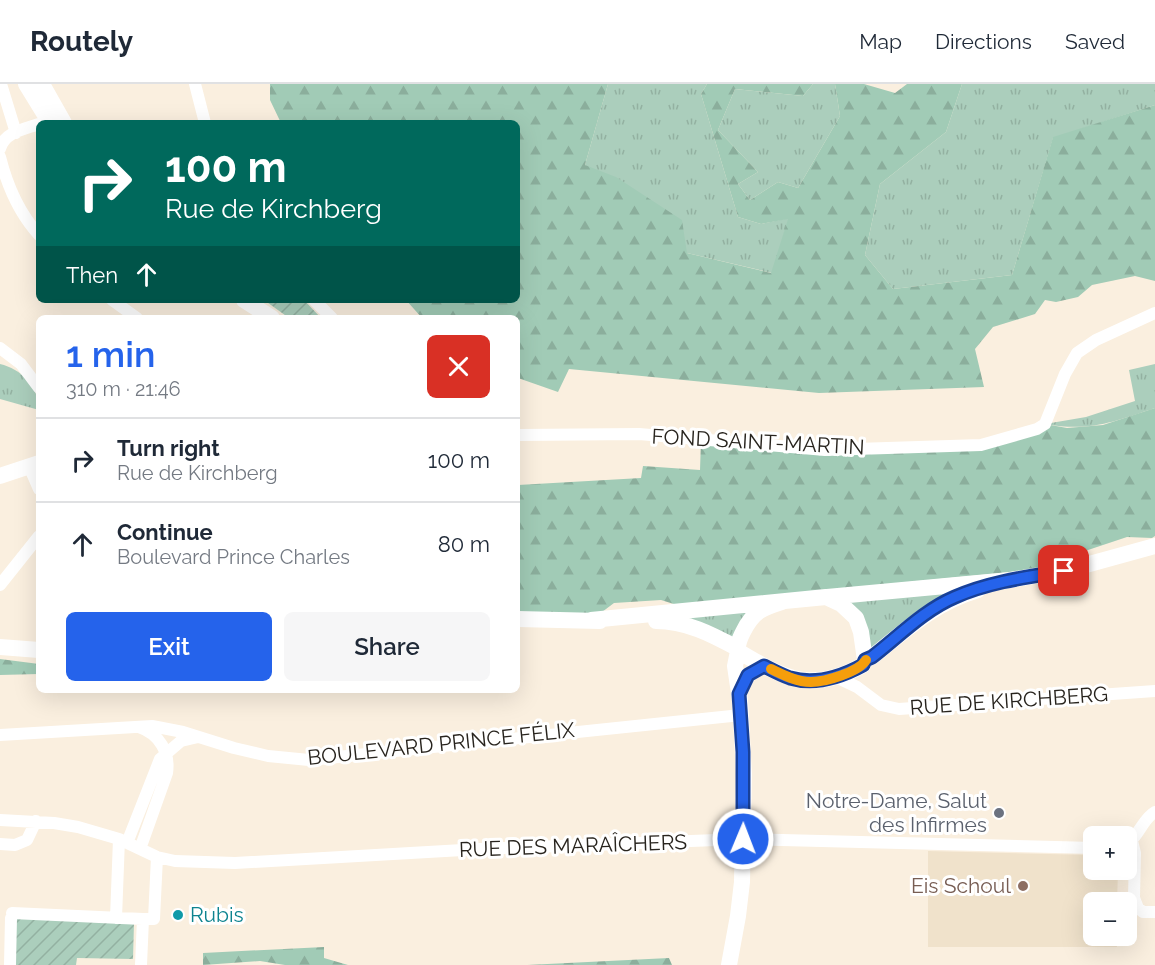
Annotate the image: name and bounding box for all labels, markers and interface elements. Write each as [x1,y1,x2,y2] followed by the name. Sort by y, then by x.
[30,25,133,58] text: Routely
[859,29,902,54] text: Map
[935,29,1032,54] text: Directions
[1065,29,1125,54] text: Saved
[165,143,287,192] text: 100 m
[66,144,144,222] icon: right
[165,193,382,224] text: Rue de Kirchberg
[130,258,163,291] icon: ahead
[66,262,118,288] text: Then
[66,333,155,375] text: 1 min
[427,335,490,398] button: close
[66,377,181,401] text: 310 m · 21:46
[651,423,865,460] street label: FOND SAINT-MARTIN
[117,435,220,461] text: Turn right
[66,444,99,477] icon: right
[428,447,490,473] text: 100 m
[117,461,278,485] text: Rue de Kirchberg
[117,519,213,545] text: Continue
[66,528,99,561] icon: ahead
[438,531,490,557] text: 80 m
[117,545,350,569] text: Boulevard Prince Charles
[1038,545,1089,596] pin
[1047,554,1080,587] icon: arrive
[66,612,272,681] button: Exit
[284,612,490,681] button: Share
[909,681,1109,720] street label: RUE DE KIRCHBERG
[306,717,577,770] street label: BOULEVARD PRINCE FÉLIX
[806,788,987,837] place label: Notre-Dame, Salut des Infirmes
[992,806,1006,820] marker: Notre-Dame, Salut des Infirmes
[711,807,775,871] position arrow
[1083,826,1137,946] map controls
[1083,826,1137,880] button: +
[458,829,688,862] street label: RUE DES MARAÎCHERS
[911,873,1011,898] place label: Eis Schoul
[1016,879,1030,893] marker: Eis Schoul
[1083,892,1137,946] button: −
[190,902,244,927] place label: Rubis
[171,908,185,922] marker: Rubis

